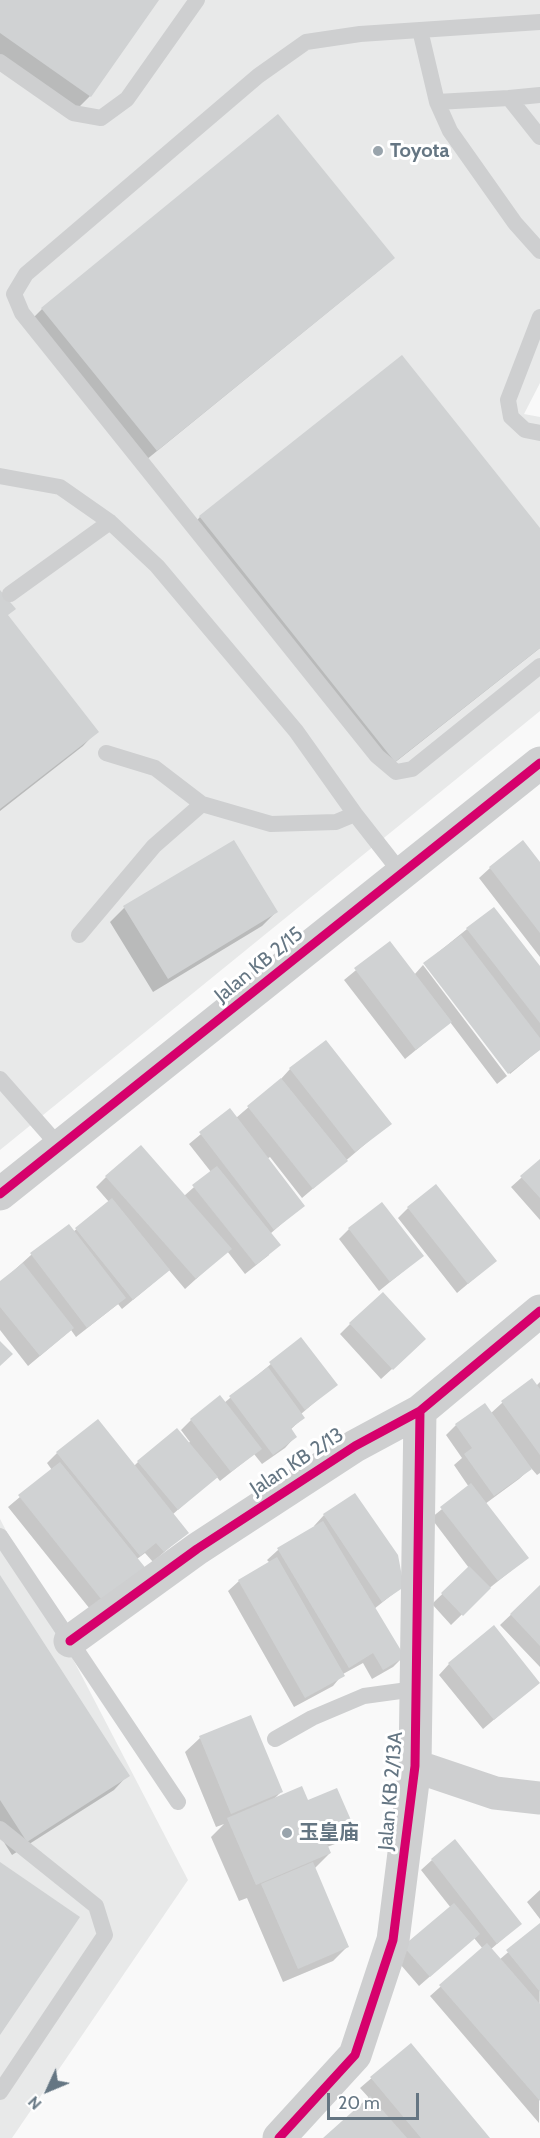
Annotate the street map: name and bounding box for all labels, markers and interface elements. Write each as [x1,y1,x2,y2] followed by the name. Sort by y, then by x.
[390,139,449,163] place label: Toyota
[371,144,385,158] marker: Toyota
[210,922,308,1008] street label: Jalan KB 2/15
[246,1423,348,1501] street label: Jalan KB 2/13
[374,1731,408,1851] street label: Jalan KB 2/13A
[299,1821,359,1845] place label: 玉皇庙
[280,1826,294,1840] marker: 玉皇庙
[18,2060,78,2120] north arrow
[330,2081,422,2119] scale bar
[24,2092,45,2114] text: N
[338,2092,380,2114] text: 20 m

